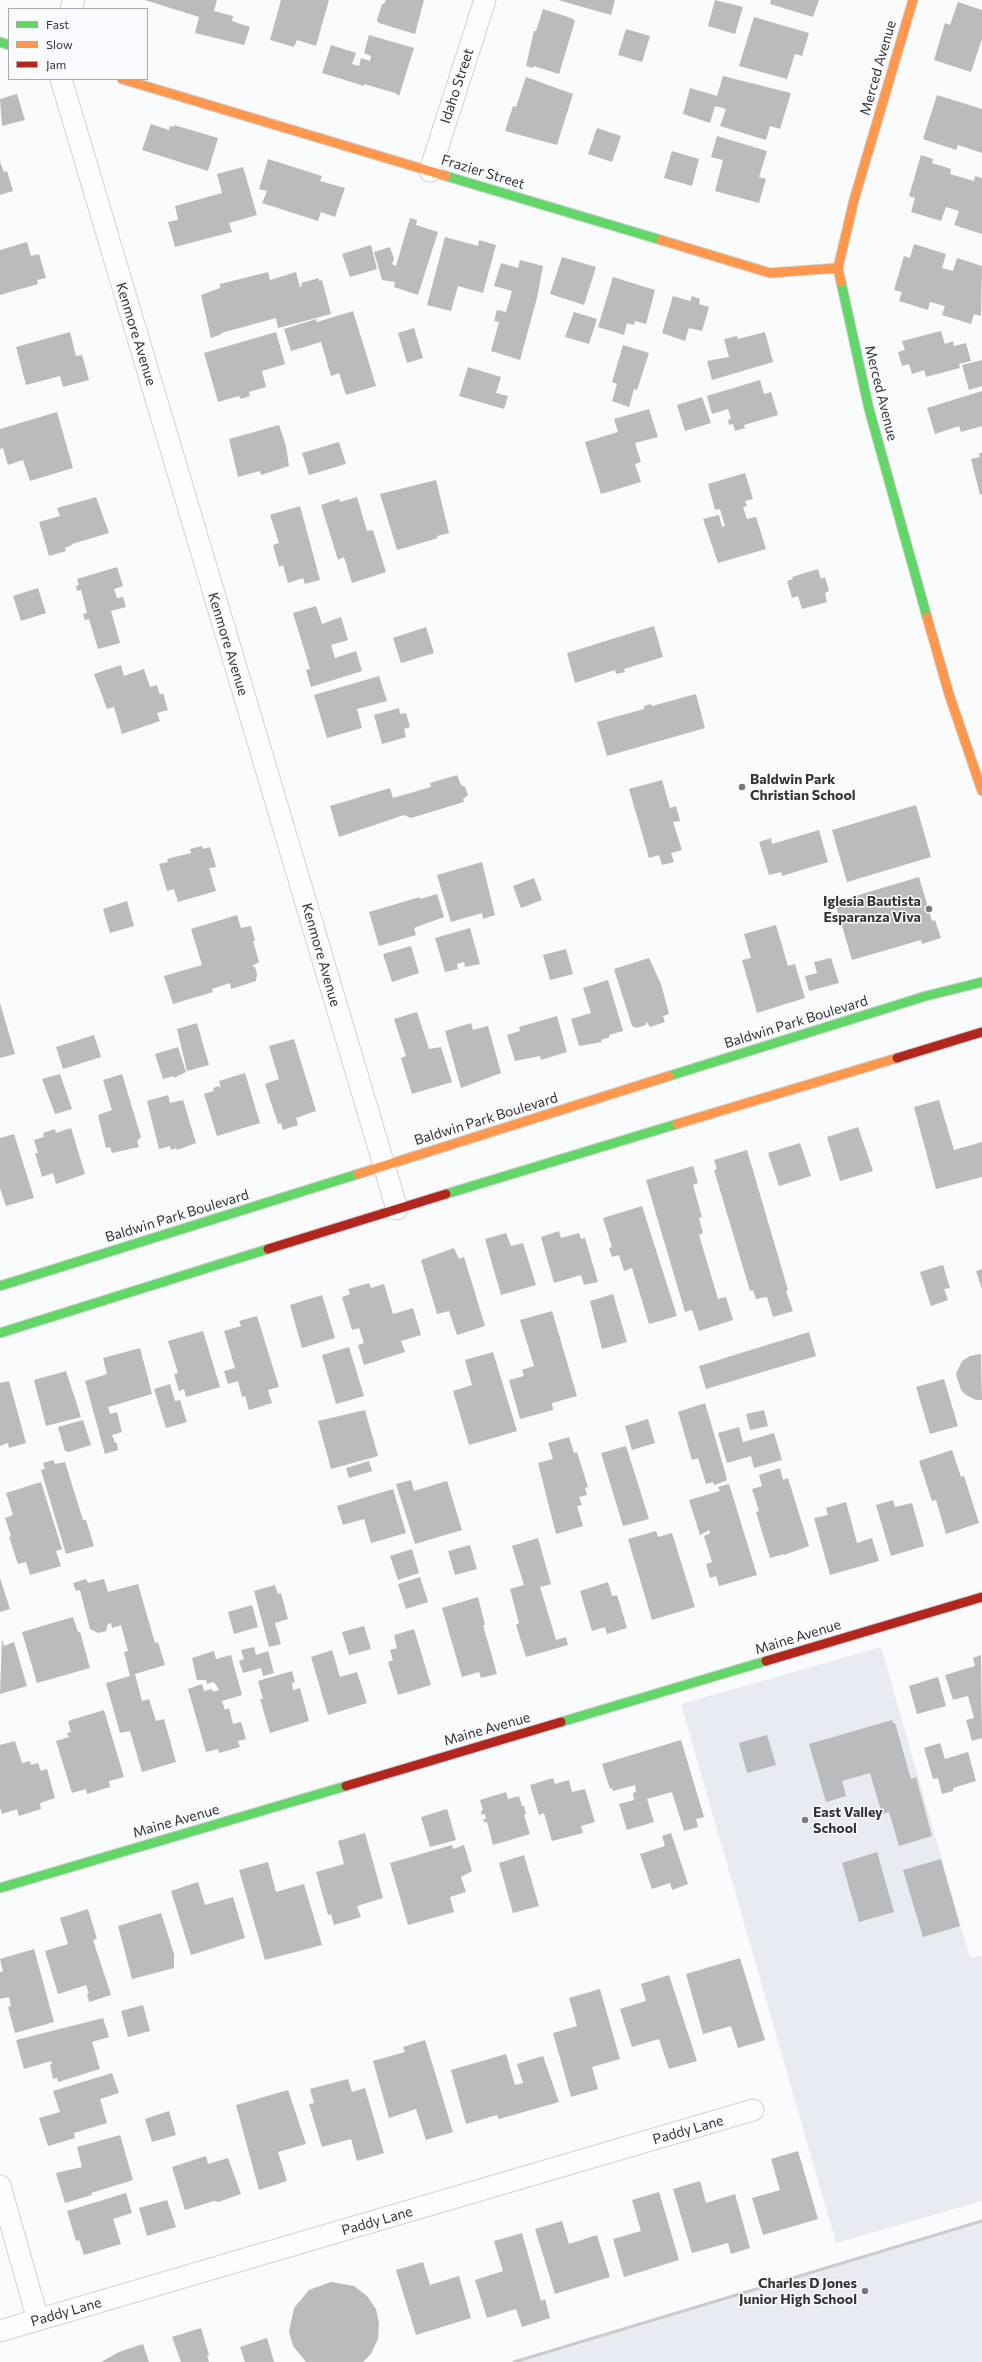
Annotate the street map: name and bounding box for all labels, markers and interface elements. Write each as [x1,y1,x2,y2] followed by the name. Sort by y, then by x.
[8,8,148,80] legend
[46,17,69,31] text: Fast
[856,19,900,117] street label: Merced Avenue
[46,37,73,51] text: Slow
[437,46,477,126] street label: Idaho Street
[46,57,66,71] text: Jam
[439,151,527,193] street label: Frazier Street
[112,280,160,388] street label: Kenmore Avenue
[861,343,901,443] street label: Merced Avenue
[204,590,252,698] street label: Kenmore Avenue
[750,771,856,804] place label: Baldwin Park Christian School
[737,782,747,792] marker: Baldwin Park Christian School
[823,893,921,926] place label: Iglesia Bautista Esparanza Viva
[298,901,344,1009] street label: Kenmore Avenue
[924,904,934,914] marker: Iglesia Bautista Esparanza Viva
[722,992,870,1052] street label: Baldwin Park Boulevard
[412,1089,560,1149] street label: Baldwin Park Boulevard
[103,1186,251,1246] street label: Baldwin Park Boulevard
[753,1616,843,1658] street label: Maine Avenue
[442,1709,532,1749] street label: Maine Avenue
[131,1801,221,1841] street label: Maine Avenue
[813,1804,883,1836] place label: East Valley School
[800,1815,810,1825] marker: East Valley School
[651,2112,725,2148] street label: Paddy Lane
[340,2203,414,2239] street label: Paddy Lane
[739,2275,857,2308] place label: Charles D Jones Junior High School
[860,2286,870,2296] marker: Charles D Jones Junior High School
[29,2294,103,2330] street label: Paddy Lane

